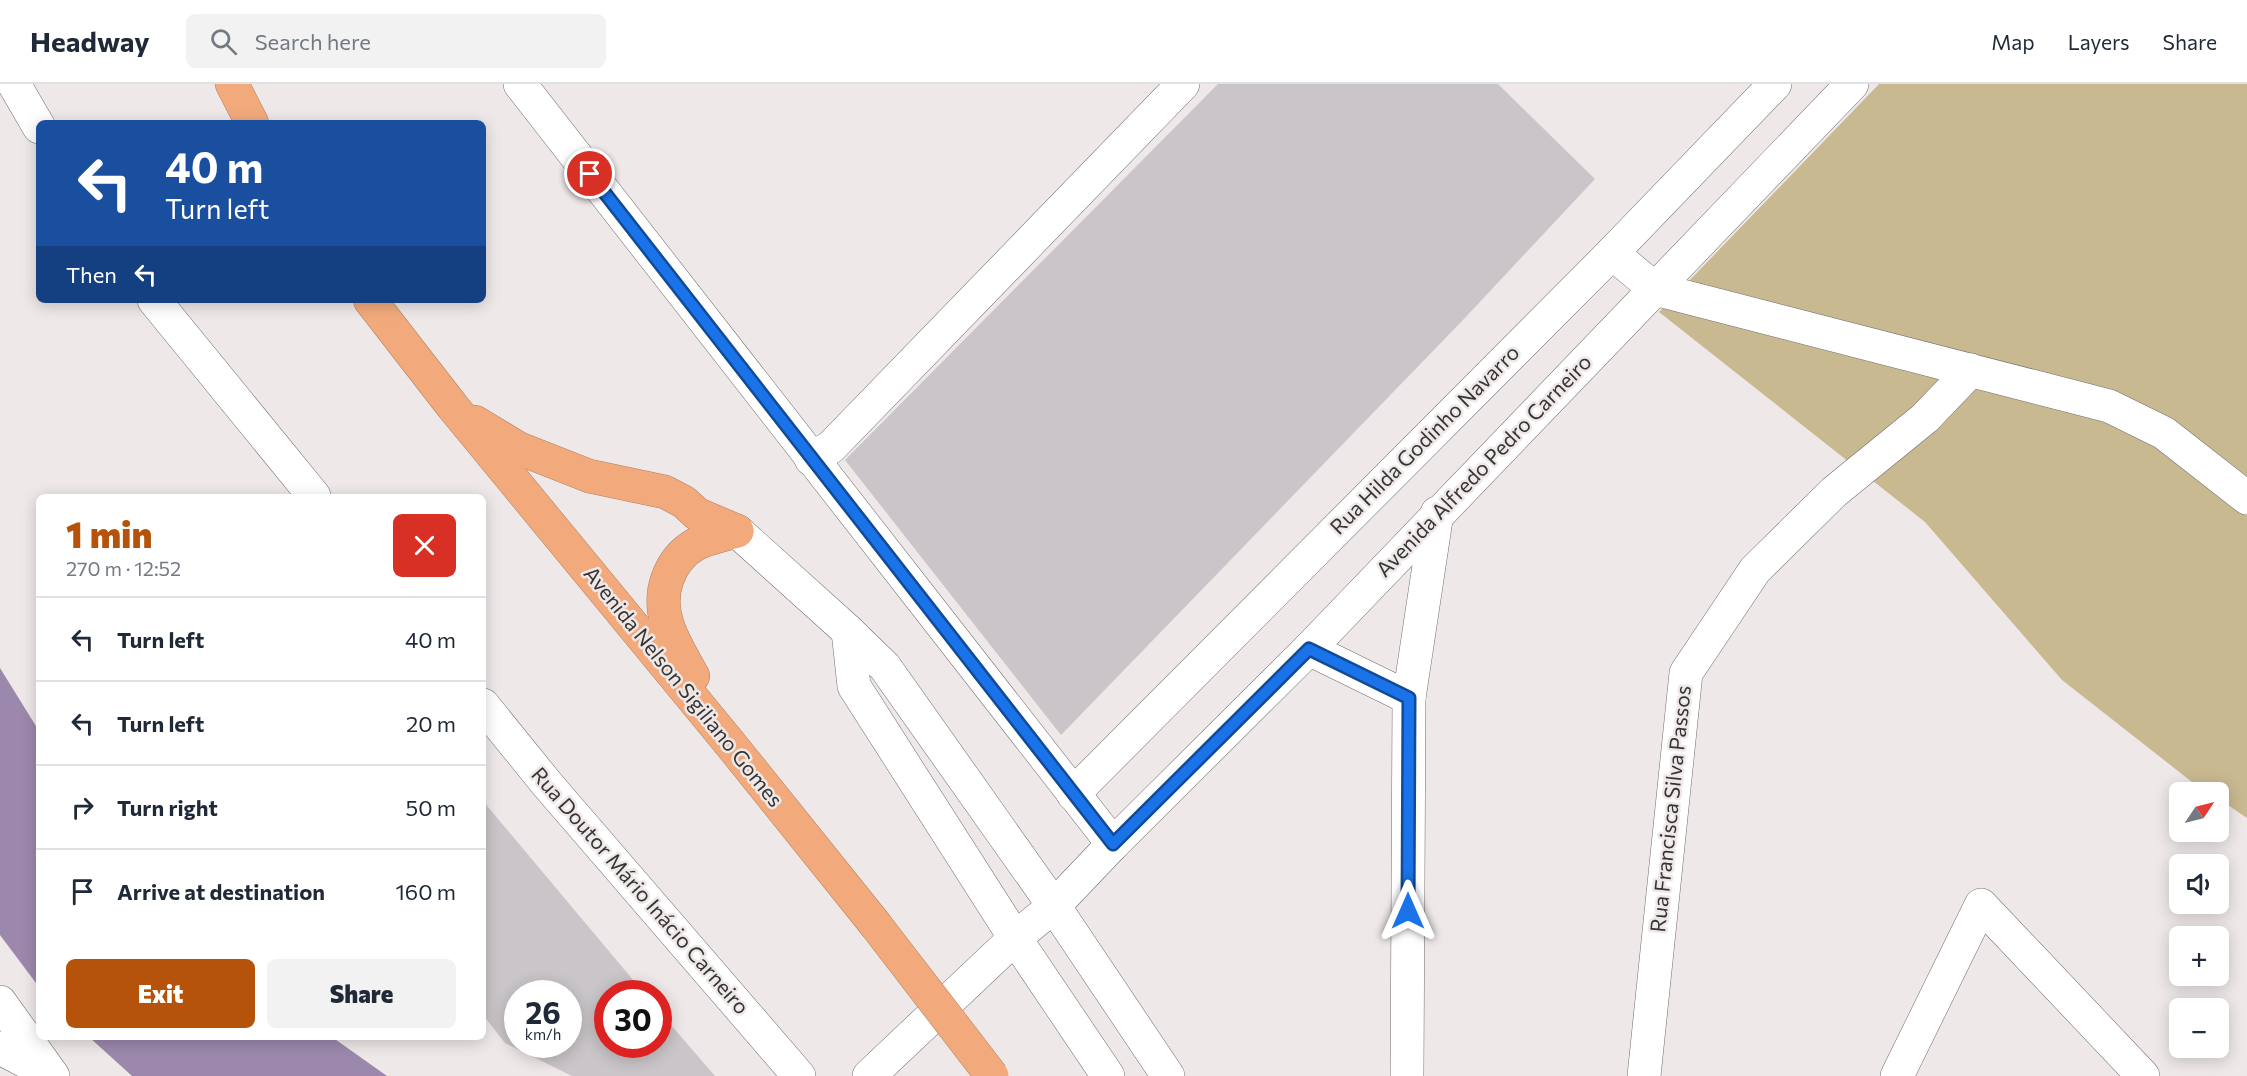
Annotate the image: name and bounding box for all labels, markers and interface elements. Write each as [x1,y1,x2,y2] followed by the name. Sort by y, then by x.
[186,14,606,68] search box
[30,24,150,58] text: Headway
[207,25,240,58] icon: search
[255,28,371,55] text: Search here
[1991,29,2035,54] text: Map
[2068,29,2130,54] text: Layers
[2163,29,2217,54] text: Share
[165,140,263,192] text: 40 m
[66,144,144,222] icon: left
[564,148,615,199] pin
[573,157,606,190] icon: arrive
[165,192,269,225] text: Turn left
[129,258,162,291] icon: left
[66,261,117,288] text: Then
[1324,339,1524,539] street label: Rua Hilda Godinho Navarro
[1370,349,1596,581] street label: Avenida Alfredo Pedro Carneiro
[66,511,152,555] text: 1 min
[393,514,456,577] button: close
[66,556,181,580] text: 270 m · 12:52
[579,561,789,811] street label: Avenida Nelson Sigiliano Gomes
[66,623,99,656] icon: left
[117,626,204,653] text: Turn left
[405,626,456,653] text: 40 m
[1644,684,1695,934] street label: Rua Francisca Silva Passos
[66,707,99,740] icon: left
[117,710,204,737] text: Turn left
[406,710,456,737] text: 20 m
[527,761,755,1019] street label: Rua Doutor Mário Inácio Carneiro
[2169,782,2229,842] north arrow
[2169,782,2229,1058] map controls
[66,791,99,824] icon: right
[117,794,218,821] text: Turn right
[406,794,456,821] text: 50 m
[2169,854,2229,914] button: sound
[66,875,99,908] icon: arrive
[117,878,325,905] text: Arrive at destination
[395,878,456,905] text: 160 m
[1376,879,1440,943] position arrow
[2169,926,2229,986] button: +
[66,959,255,1028] button: Exit
[267,959,456,1028] button: Share
[594,980,672,1058] speed limit sign: 30
[525,993,561,1030] text: 26
[2169,998,2229,1058] button: −
[525,1025,561,1043] text: km/h

